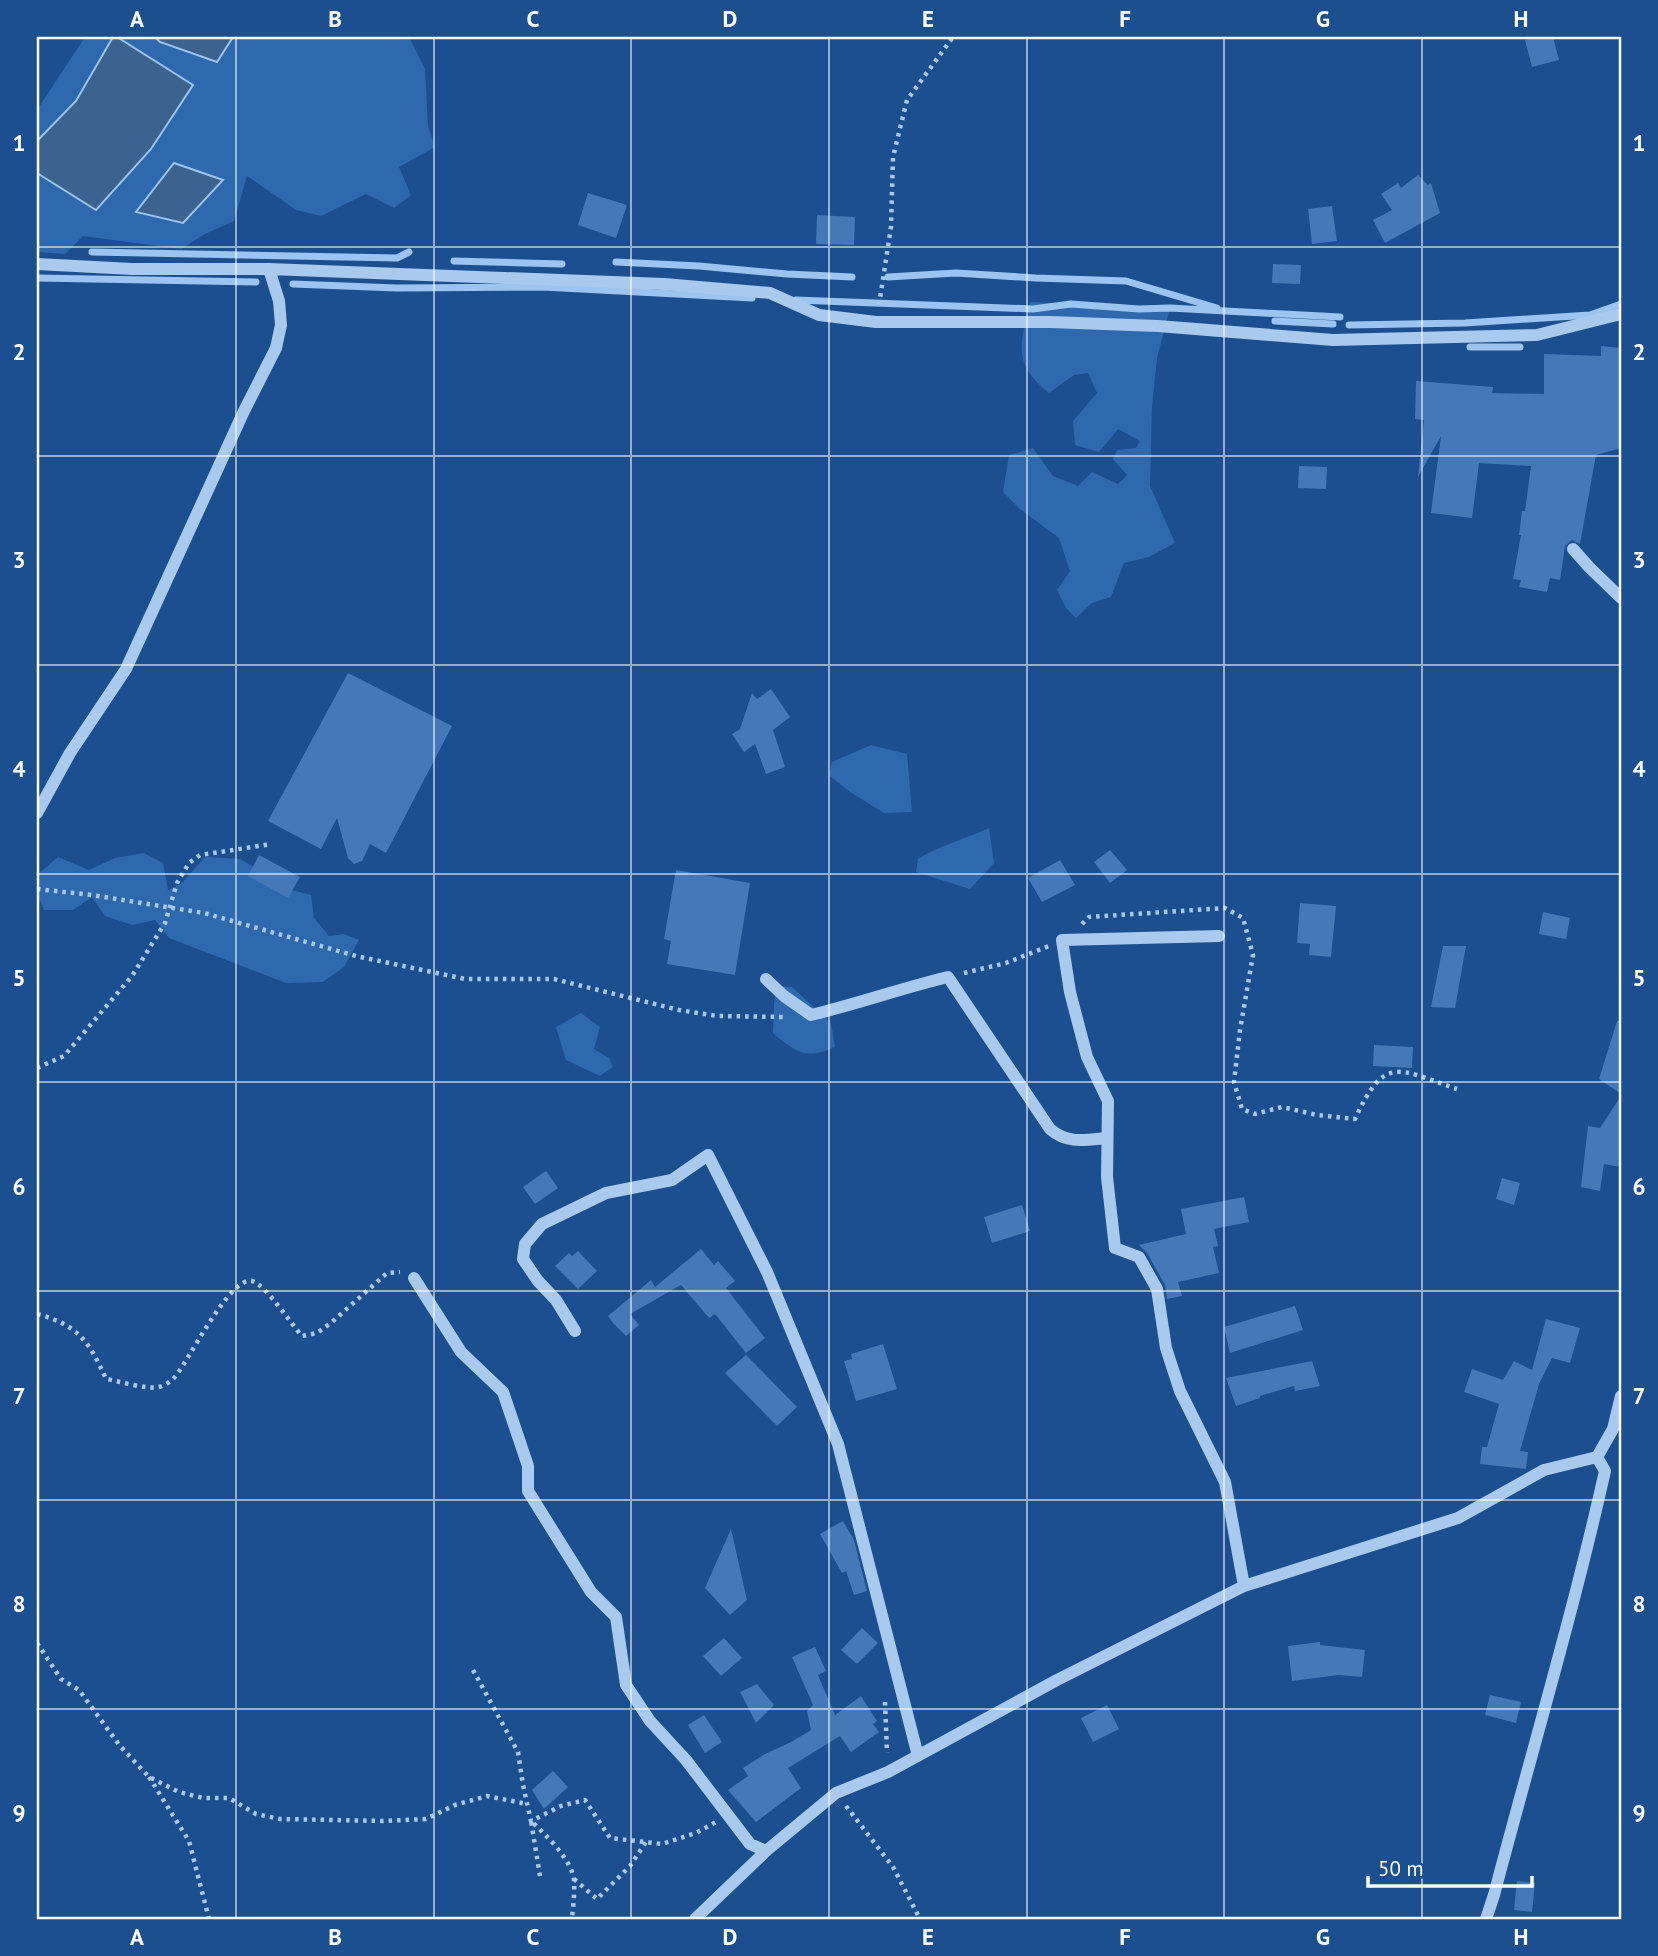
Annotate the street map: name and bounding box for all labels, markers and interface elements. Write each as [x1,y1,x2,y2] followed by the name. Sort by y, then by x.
[130,4,144,33] text: A
[328,4,342,33] text: B
[527,4,540,33] text: C
[723,4,737,33] text: D
[922,4,934,33] text: E
[1119,4,1131,33] text: F
[1316,4,1330,33] text: G
[1514,4,1528,33] text: H
[12,128,26,157] text: 1
[1632,128,1646,157] text: 1
[12,337,26,366] text: 2
[1632,337,1646,366] text: 2
[12,545,26,574] text: 3
[1632,545,1646,574] text: 3
[12,754,26,783] text: 4
[1632,754,1646,783] text: 4
[12,963,26,992] text: 5
[1632,963,1646,992] text: 5
[12,1172,26,1201] text: 6
[1632,1172,1646,1201] text: 6
[12,1381,26,1410] text: 7
[1632,1381,1646,1410] text: 7
[12,1589,26,1618] text: 8
[1632,1589,1646,1618] text: 8
[12,1798,26,1827] text: 9
[1632,1798,1646,1827] text: 9
[1368,1844,1532,1888] scale bar
[1378,1855,1424,1882] text: 50 m
[130,1922,144,1951] text: A
[328,1922,342,1951] text: B
[527,1922,540,1951] text: C
[723,1922,737,1951] text: D
[922,1922,934,1951] text: E
[1119,1922,1131,1951] text: F
[1316,1922,1330,1951] text: G
[1514,1922,1528,1951] text: H

